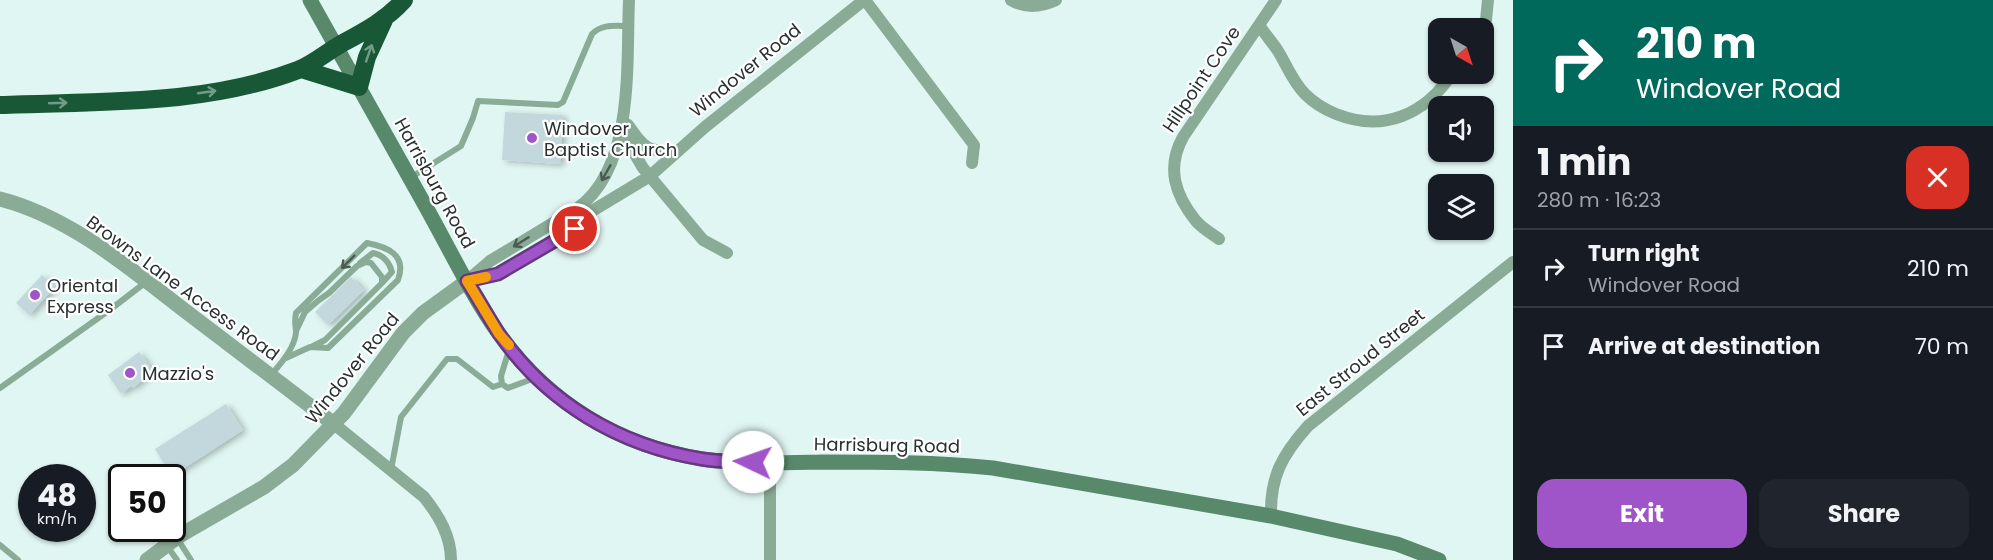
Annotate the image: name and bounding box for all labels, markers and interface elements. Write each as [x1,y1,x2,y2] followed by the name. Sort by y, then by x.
[1636,14,1757,73] text: 210 m
[684,17,806,123] street label: Windover Road
[1428,18,1494,84] north arrow
[1428,18,1494,240] map controls
[1156,21,1246,137] street label: Hillpoint Cove
[1537,24,1615,102] icon: right
[364,44,375,63] one-way arrow
[1636,70,1841,107] text: Windover Road
[197,86,217,97] one-way arrow
[1428,96,1494,162] button: sound
[48,97,68,108] one-way arrow
[389,113,481,253] street label: Harrisburg Road
[544,116,677,162] place label: Windover Baptist Church
[525,131,539,145] marker: Windover Baptist Church
[1537,137,1631,188] text: 1 min
[1906,146,1969,209] button: close
[599,164,611,181] one-way arrow
[1428,174,1494,240] button: layers
[1537,186,1661,214] text: 280 m · 16:23
[549,203,600,254] pin
[82,209,284,367] street label: Browns Lane Access Road
[558,212,591,245] icon: arrive
[513,237,530,249] one-way arrow
[1588,238,1699,269] text: Turn right
[1537,252,1570,285] icon: right
[1907,253,1969,284] text: 210 m
[341,255,356,269] one-way arrow
[1588,271,1740,299] text: Windover Road
[47,273,118,319] place label: Oriental Express
[28,288,42,302] marker: Oriental Express
[1290,302,1430,422] street label: East Stroud Street
[299,307,405,429] street label: Windover Road
[1537,330,1570,363] icon: arrive
[1588,331,1820,362] text: Arrive at destination
[1915,331,1969,362] text: 70 m
[142,361,214,386] place label: Mazzio's
[123,366,137,380] marker: Mazzio's
[721,430,785,494] position arrow
[814,431,960,459] street label: Harrisburg Road
[108,464,186,542] speed limit sign: 50
[37,474,77,517] text: 48
[1537,479,1747,548] button: Exit
[1759,479,1969,548] button: Share
[37,508,77,529] text: km/h

